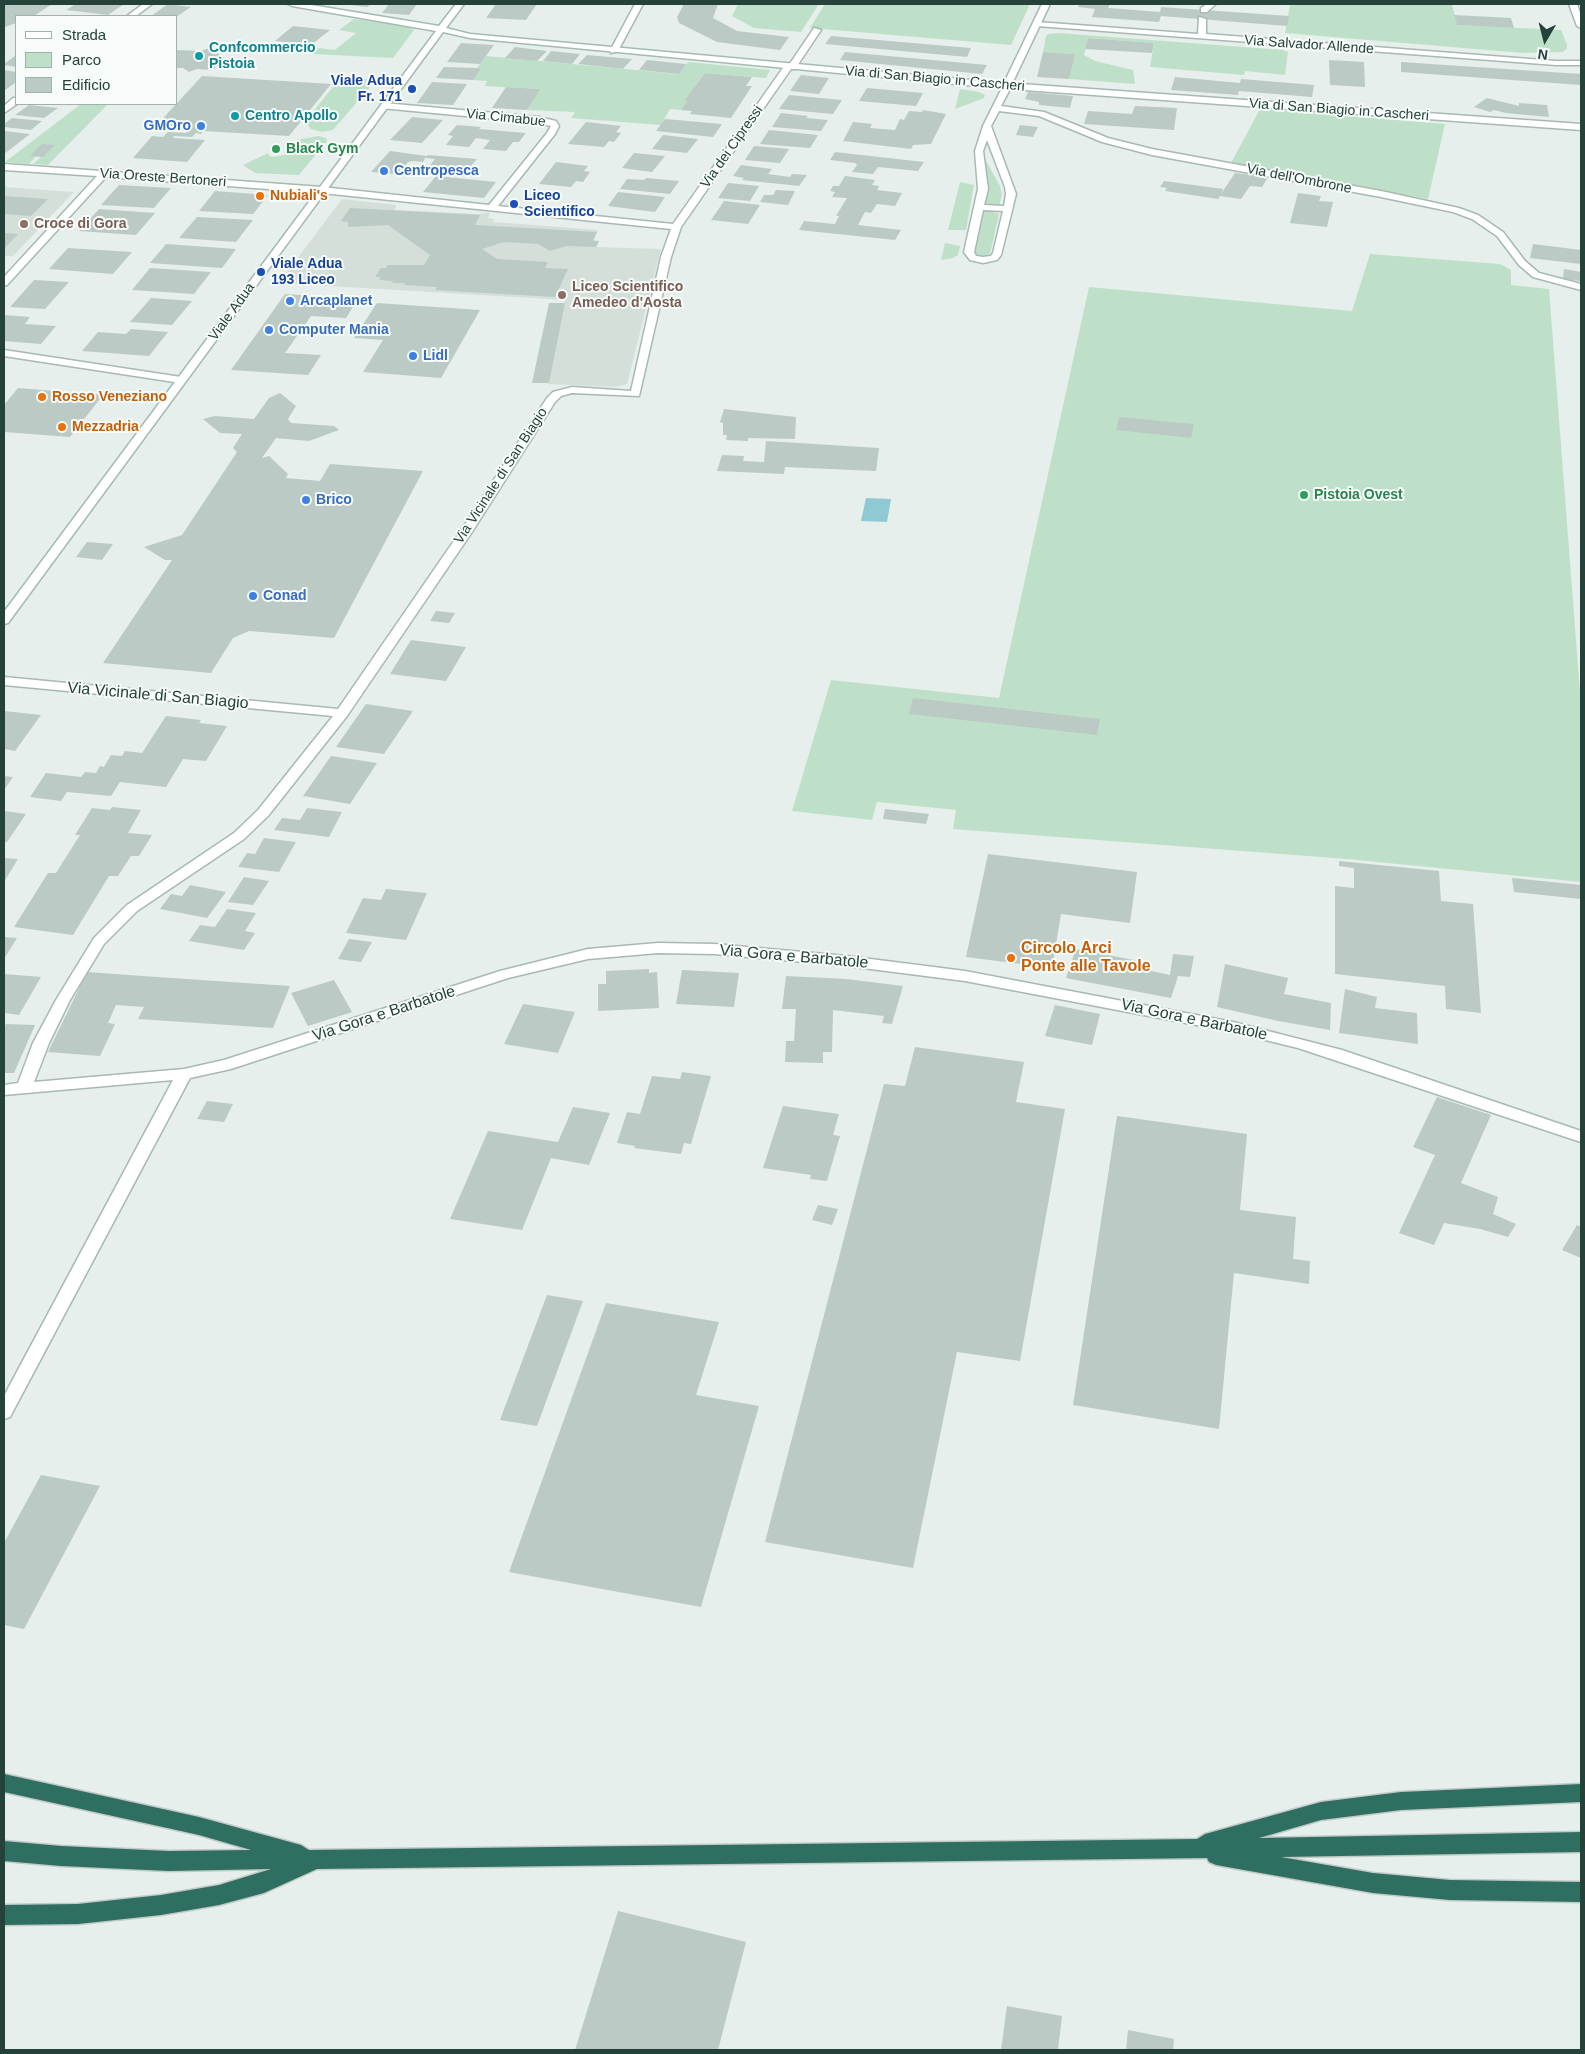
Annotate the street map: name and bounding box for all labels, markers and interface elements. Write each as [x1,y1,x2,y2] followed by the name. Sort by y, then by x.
[15,15,178,105] legend
[1520,15,1570,65] north arrow
[62,26,106,43] text: Strada
[1244,32,1374,58] street label: Via Salvador Allende
[209,40,316,72] place label: Confcommercio Pistoia
[1537,46,1549,63] text: N
[193,50,205,62] marker: Confcommercio Pistoia
[62,51,101,68] text: Parco
[844,63,1026,95] street label: Via di San Biagio in Cascheri
[331,73,402,105] place label: Viale Adua Fr. 171
[62,76,110,93] text: Edificio
[406,83,418,95] marker: Viale Adua Fr. 171
[1248,95,1430,125] street label: Via di San Biagio in Cascheri
[697,102,767,192] street label: Via dei Cipressi
[465,105,547,131] street label: Via Cimabue
[245,108,338,124] place label: Centro Apollo
[229,110,241,122] marker: Centro Apollo
[144,118,191,134] place label: GMOro
[195,120,207,132] marker: GMOro
[286,141,358,157] place label: Black Gym
[270,143,282,155] marker: Black Gym
[1245,161,1353,197] street label: Via dell'Ombrone
[394,163,479,179] place label: Centropesca
[99,165,227,191] street label: Via Oreste Bertoneri
[378,165,390,177] marker: Centropesca
[270,188,328,204] place label: Nubiali's
[524,188,595,220] place label: Liceo Scientifico
[254,190,266,202] marker: Nubiali's
[508,198,520,210] marker: Liceo Scientifico
[34,216,127,232] place label: Croce di Gora
[18,218,30,230] marker: Croce di Gora
[271,256,342,288] place label: Viale Adua 193 Liceo
[255,266,267,278] marker: Viale Adua 193 Liceo
[572,279,683,312] place label: Liceo Scientifico Amedeo d'Aosta
[205,280,259,344] street label: Viale Adua
[556,289,568,301] marker: Liceo Scientifico Amedeo d'Aosta
[300,293,372,309] place label: Arcaplanet
[284,295,296,307] marker: Arcaplanet
[279,322,389,338] place label: Computer Mania
[263,324,275,336] marker: Computer Mania
[423,348,448,364] place label: Lidl
[407,350,419,362] marker: Lidl
[52,389,167,405] place label: Rosso Veneziano
[36,391,48,403] marker: Rosso Veneziano
[451,405,551,547] street label: Via Vicinale di San Biagio
[72,419,139,435] place label: Mezzadria
[56,421,68,433] marker: Mezzadria
[1314,487,1403,503] place label: Pistoia Ovest
[1298,489,1310,501] marker: Pistoia Ovest
[316,492,352,508] place label: Brico
[300,494,312,506] marker: Brico
[263,588,307,604] place label: Conad
[247,590,259,602] marker: Conad
[67,679,249,713] street label: Via Vicinale di San Biagio
[1021,939,1151,977] place label: Circolo Arci Ponte alle Tavole
[719,941,869,973] street label: Via Gora e Barbatole
[1005,952,1017,964] marker: Circolo Arci Ponte alle Tavole
[310,982,458,1046] street label: Via Gora e Barbatole
[1119,995,1269,1045] street label: Via Gora e Barbatole

